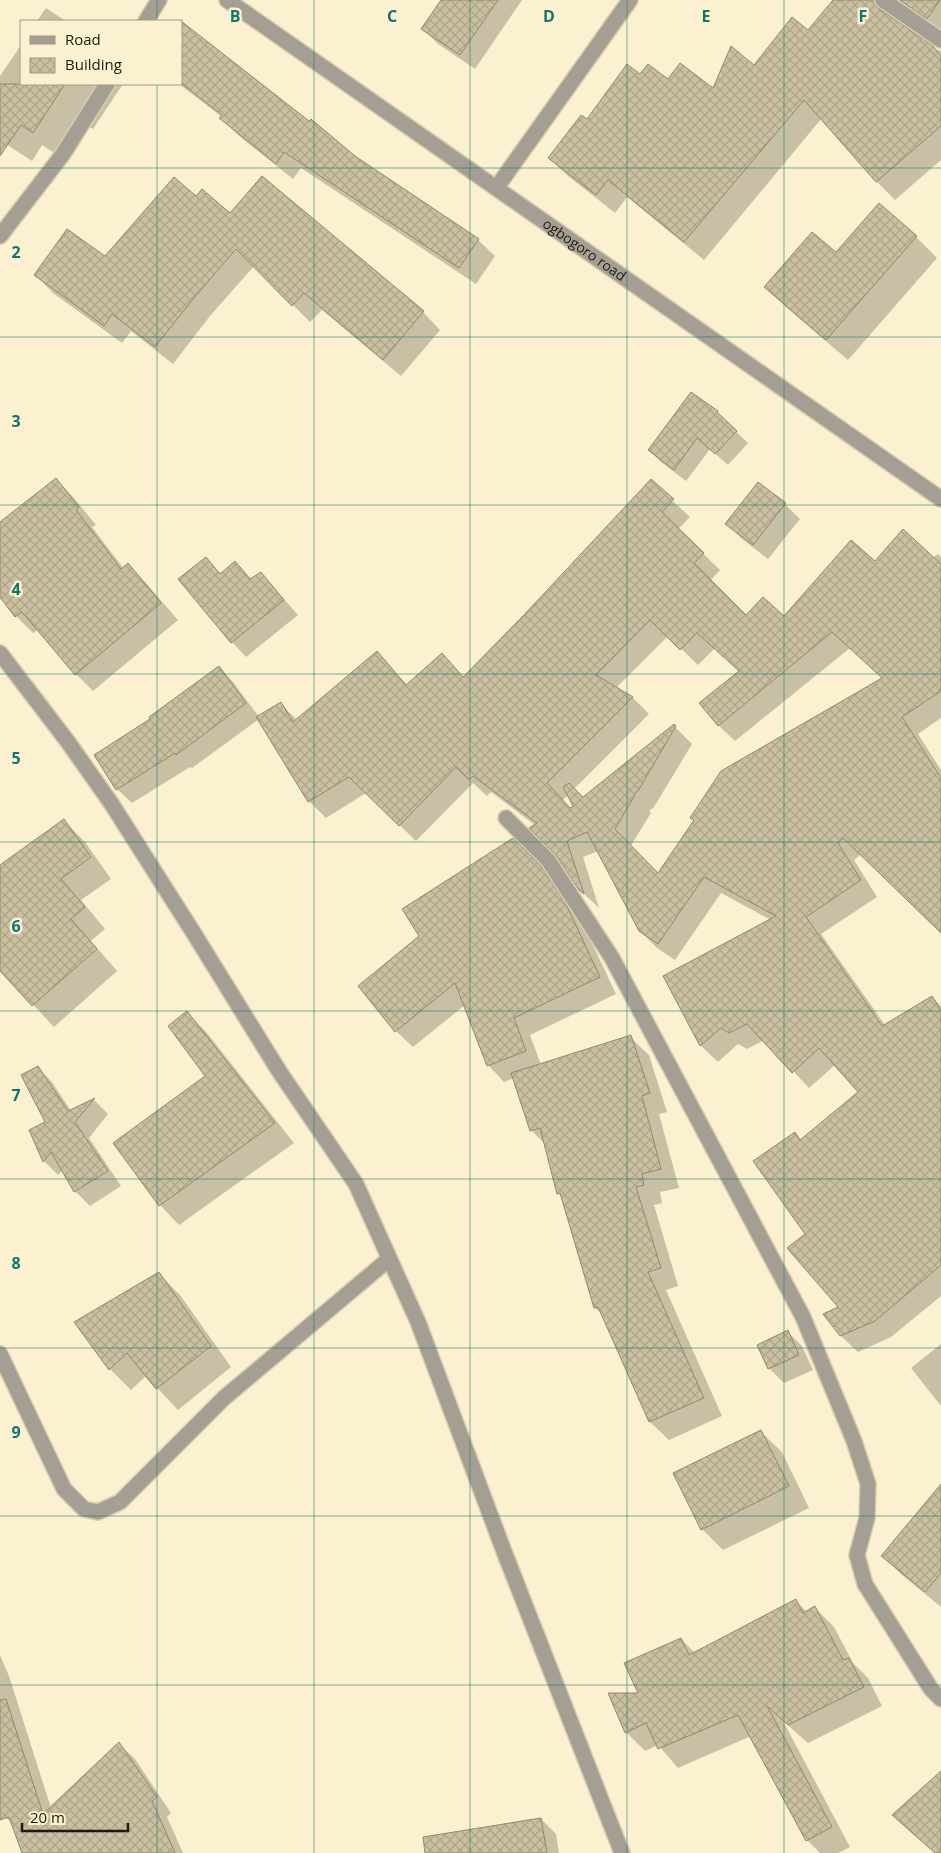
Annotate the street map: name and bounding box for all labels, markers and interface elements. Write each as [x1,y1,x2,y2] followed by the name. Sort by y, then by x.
[230,5,240,27] text: B
[387,5,397,27] text: C
[543,5,555,27] text: D
[702,5,711,27] text: E
[859,5,867,27] text: F
[20,20,182,85] legend
[65,29,101,49] text: Road
[65,54,122,74] text: Building
[539,214,630,285] street label: ogbogoro road
[11,241,21,263] text: 2
[11,410,21,432] text: 3
[11,578,21,600] text: 4
[11,747,21,769] text: 5
[11,915,21,937] text: 6
[11,1084,21,1106] text: 7
[11,1252,21,1274] text: 8
[11,1421,21,1443] text: 9
[22,1800,129,1832] scale bar
[30,1807,65,1827] text: 20 m

